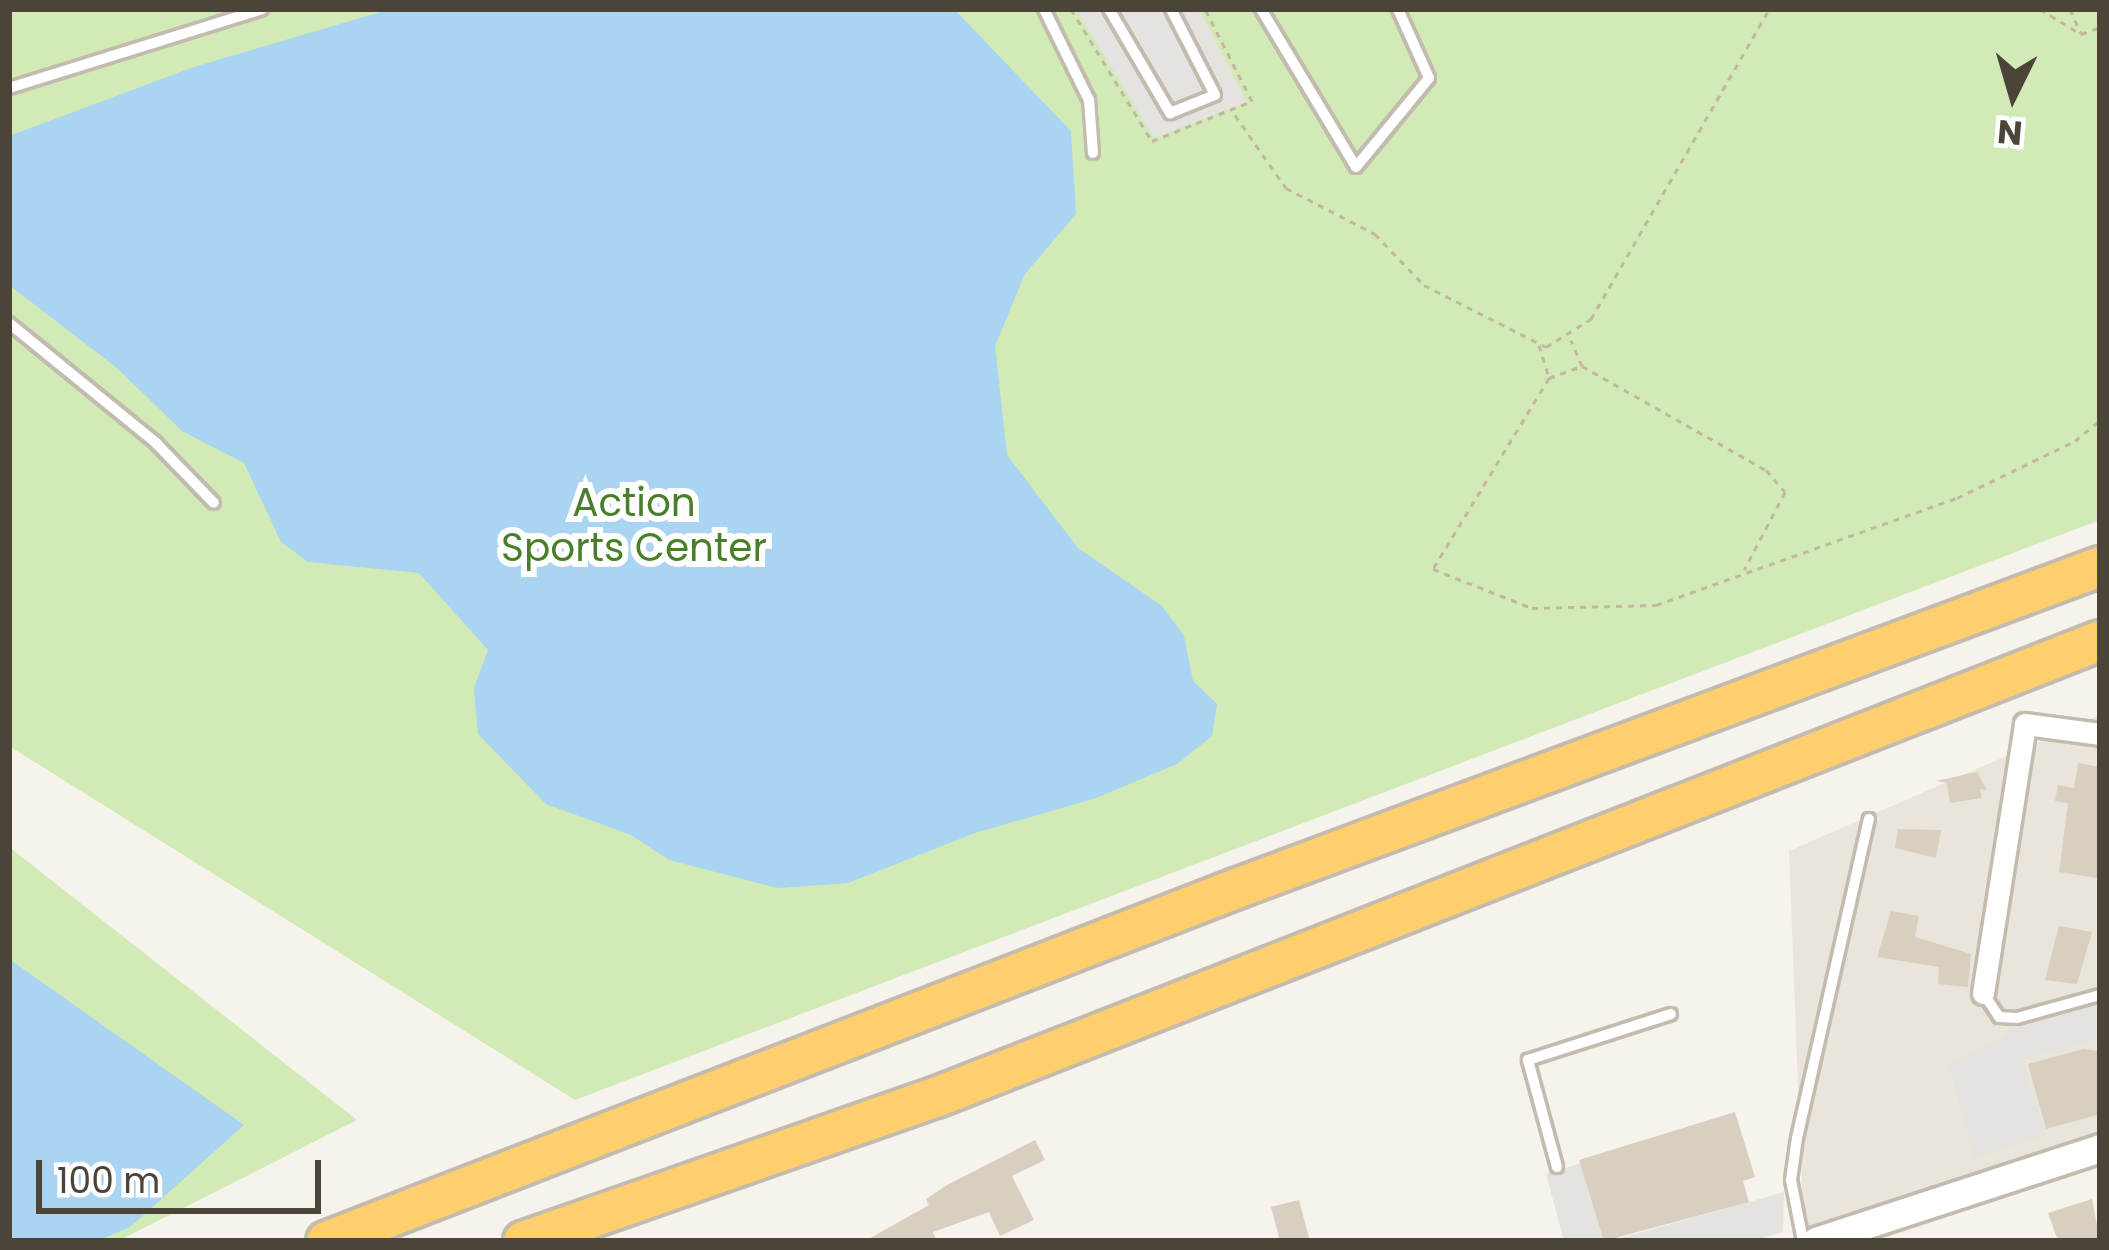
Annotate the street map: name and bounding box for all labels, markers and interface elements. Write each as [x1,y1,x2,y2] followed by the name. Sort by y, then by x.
[1953,36,2073,156] north arrow
[1995,108,2024,157] text: N
[501,481,767,572] park label: Action Sports Center
[42,1136,327,1210] scale bar
[57,1155,160,1206] text: 100 m

